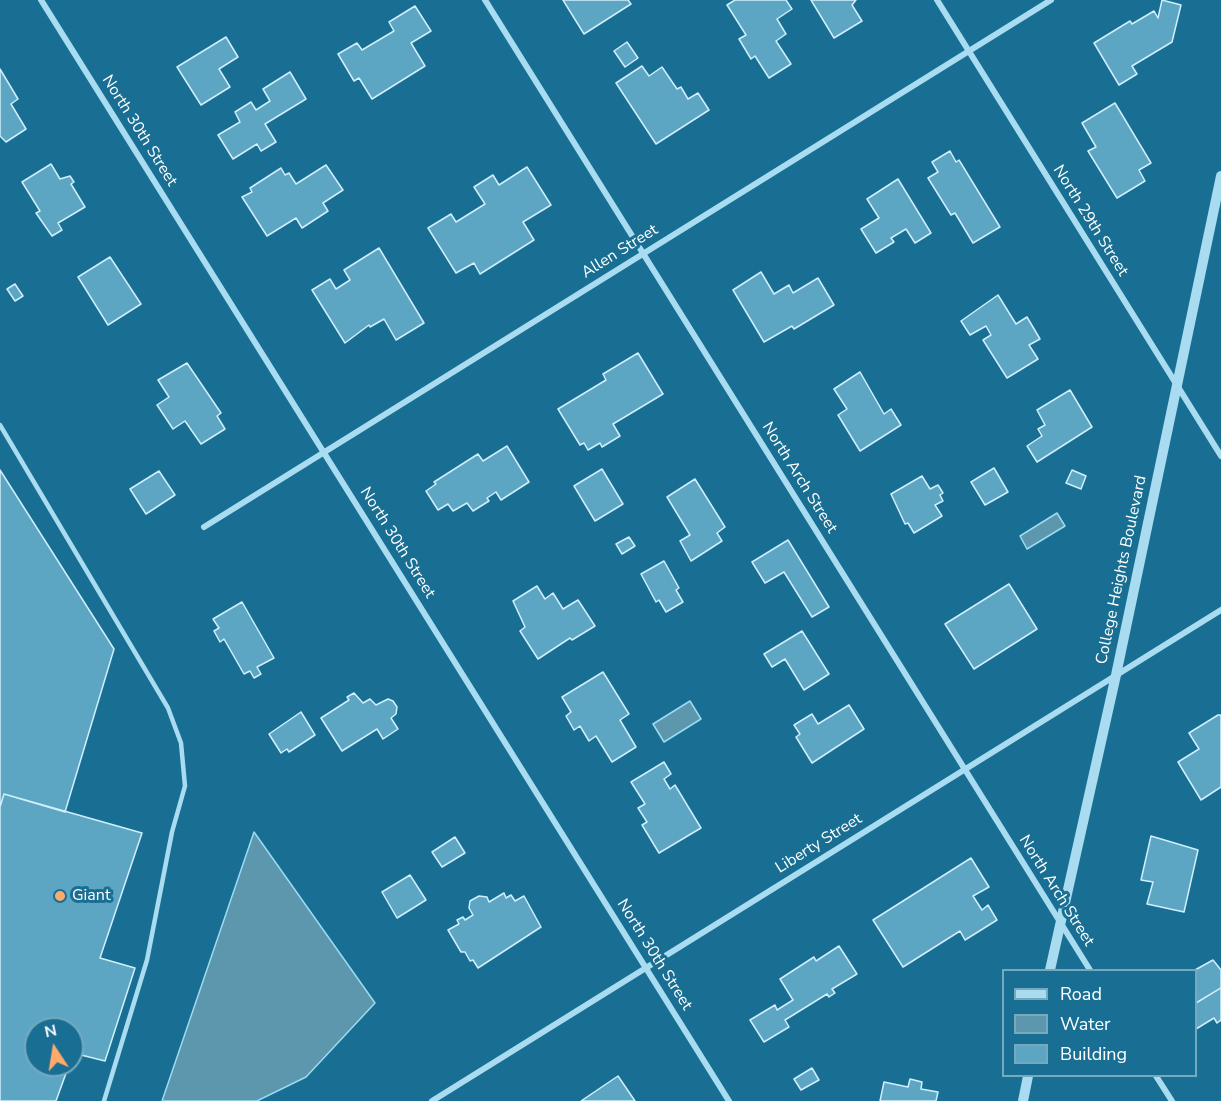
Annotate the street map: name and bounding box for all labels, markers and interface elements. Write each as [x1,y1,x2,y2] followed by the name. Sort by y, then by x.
[97,72,181,190] street label: North 30th Street
[1048,162,1132,280] street label: North 29th Street
[578,221,662,283] street label: Allen Street
[757,419,841,537] street label: North Arch Street
[1093,474,1151,666] street label: College Heights Boulevard
[355,484,439,602] street label: North 30th Street
[772,810,866,878] street label: Liberty Street
[1014,832,1098,950] street label: North Arch Street
[72,886,110,906] place label: Giant
[53,889,67,903] marker: Giant
[612,896,696,1014] street label: North 30th Street
[1002,969,1197,1077] legend
[1060,982,1102,1006] text: Road
[1060,1012,1111,1036] text: Water
[24,1017,84,1077] north arrow
[43,1019,59,1043] text: N
[1060,1042,1127,1066] text: Building

